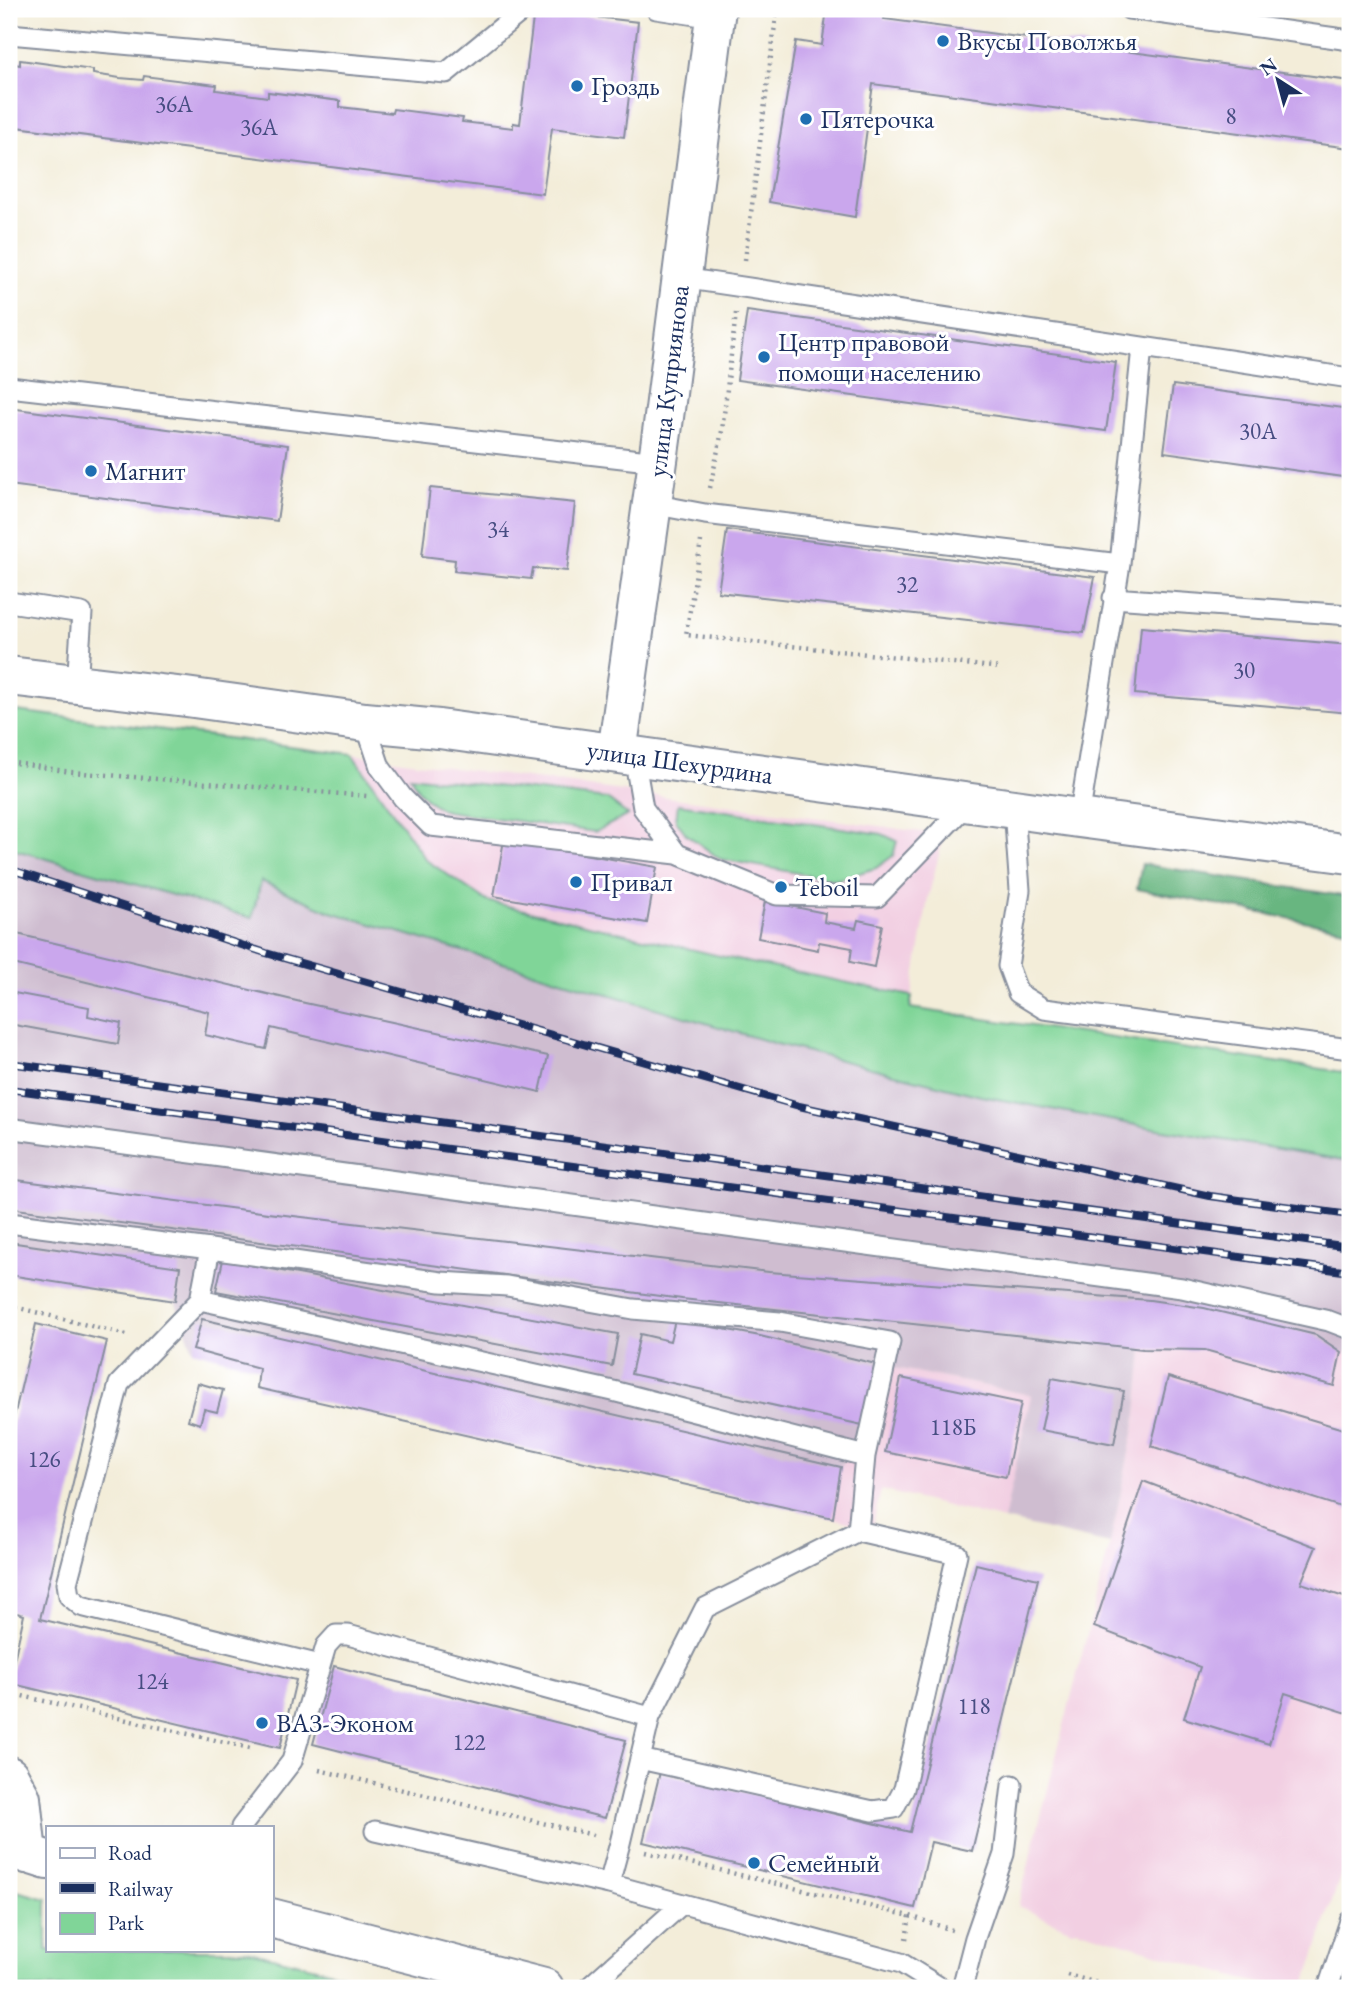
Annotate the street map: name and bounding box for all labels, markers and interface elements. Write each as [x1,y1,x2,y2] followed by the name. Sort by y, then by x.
[957,24,1137,58] place label: Вкусы Поволжья
[935,33,951,49] marker: Вкусы Поволжья
[1244,46,1314,116] north arrow
[1255,52,1282,81] text: N
[591,69,660,103] place label: Гроздь
[569,78,585,94] marker: Гроздь
[155,89,194,119] house number: 36А
[1225,101,1237,131] house number: 8
[820,102,935,136] place label: Пятерочка
[798,111,814,127] marker: Пятерочка
[240,112,279,142] house number: 36А
[639,282,697,479] street label: улица Куприянова
[778,325,981,389] place label: Центр правовой помощи населению
[756,349,772,365] marker: Центр правовой помощи населению
[1239,416,1278,446] house number: 30А
[105,454,186,488] place label: Магнит
[83,463,99,479] marker: Магнит
[487,514,510,544] house number: 34
[896,569,918,599] house number: 32
[1233,655,1255,685] house number: 30
[585,732,776,792] street label: улица Шехурдина
[590,865,673,899] place label: Привал
[795,870,859,904] place label: Teboil
[568,874,584,890] marker: Привал
[773,879,789,895] marker: Teboil
[930,1412,976,1442] house number: 118Б
[27,1444,61,1474] house number: 126
[135,1666,170,1696] house number: 124
[957,1691,991,1721] house number: 118
[276,1706,414,1740] place label: ВАЗ-Эконом
[254,1715,270,1731] marker: ВАЗ-Эконом
[452,1727,486,1757] house number: 122
[46,1826,273,1952] legend
[108,1839,152,1866] text: Road
[768,1846,880,1880] place label: Семейный
[746,1855,762,1871] marker: Семейный
[108,1875,174,1902] text: Railway
[108,1909,145,1936] text: Park

